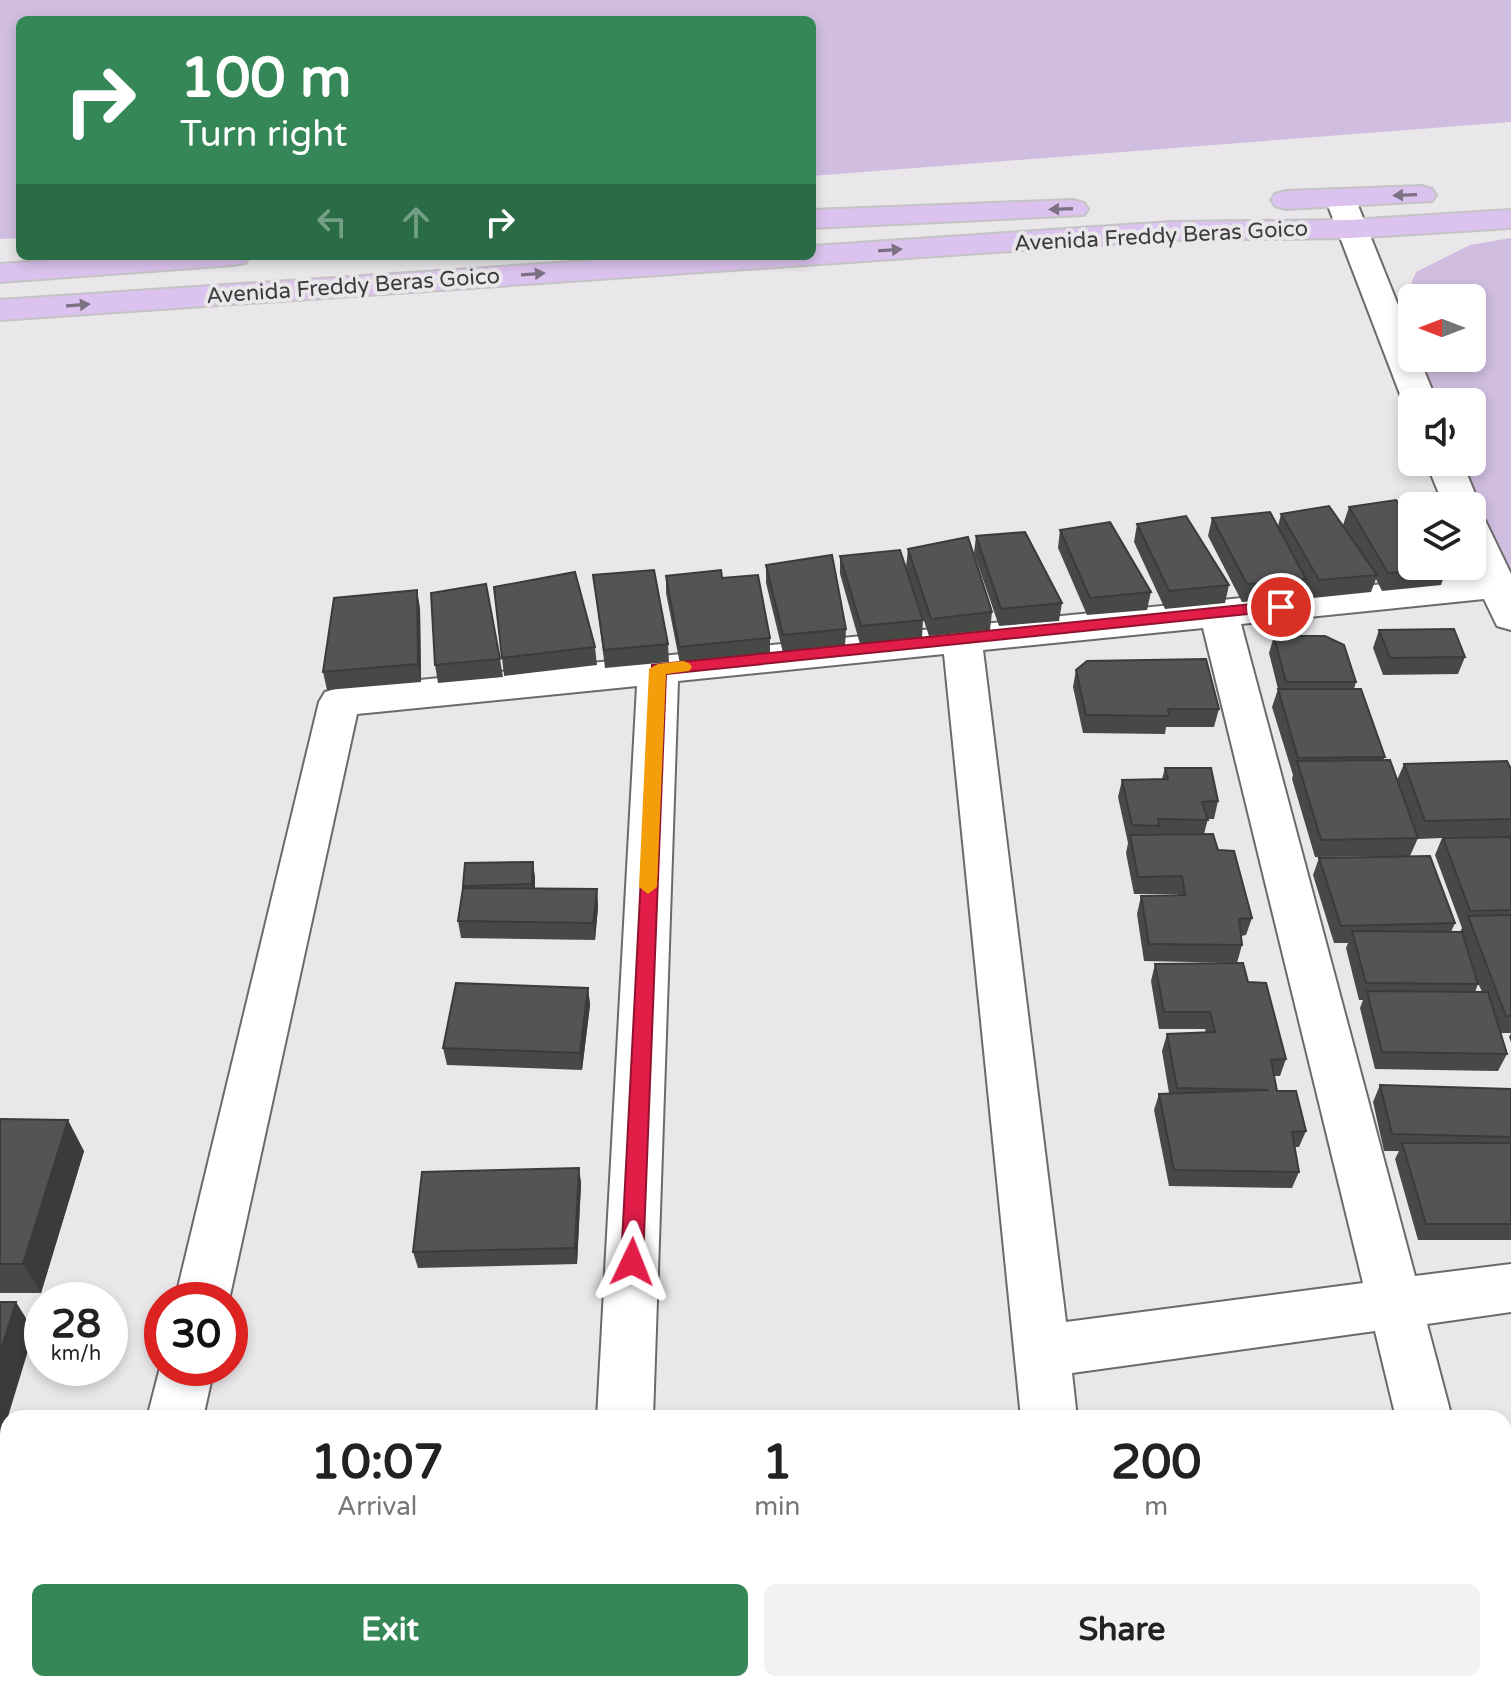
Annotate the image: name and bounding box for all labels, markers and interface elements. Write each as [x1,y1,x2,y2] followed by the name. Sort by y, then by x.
[180,45,351,112] text: 100 m
[48,48,152,152] icon: right
[180,113,347,156] text: Turn right
[1392,189,1417,202] one-way arrow
[310,200,354,244] icon: left
[394,200,438,244] icon: ahead
[478,200,522,244] icon: right
[1048,203,1073,216] one-way arrow
[1013,215,1309,257] street label: Avenida Freddy Beras Goico
[878,243,903,256] one-way arrow
[205,263,501,309] street label: Avenida Freddy Beras Goico
[521,267,546,280] one-way arrow
[1398,284,1486,372] north arrow
[1398,284,1486,580] map controls
[66,298,91,311] one-way arrow
[1398,388,1486,476] button: sound
[1398,492,1486,580] button: layers
[1247,573,1315,641] pin
[1259,585,1303,629] icon: arrive
[590,1220,674,1304] position arrow
[144,1282,248,1386] speed limit sign: 30
[51,1300,101,1348] text: 28
[51,1342,101,1366] text: km/h
[311,1434,444,1492] text: 10:07
[762,1434,792,1492] text: 1
[1111,1434,1201,1492] text: 200
[337,1491,417,1522] text: Arrival
[754,1491,800,1522] text: min
[1144,1491,1168,1522] text: m
[32,1584,748,1676] button: Exit
[764,1584,1480,1676] button: Share

